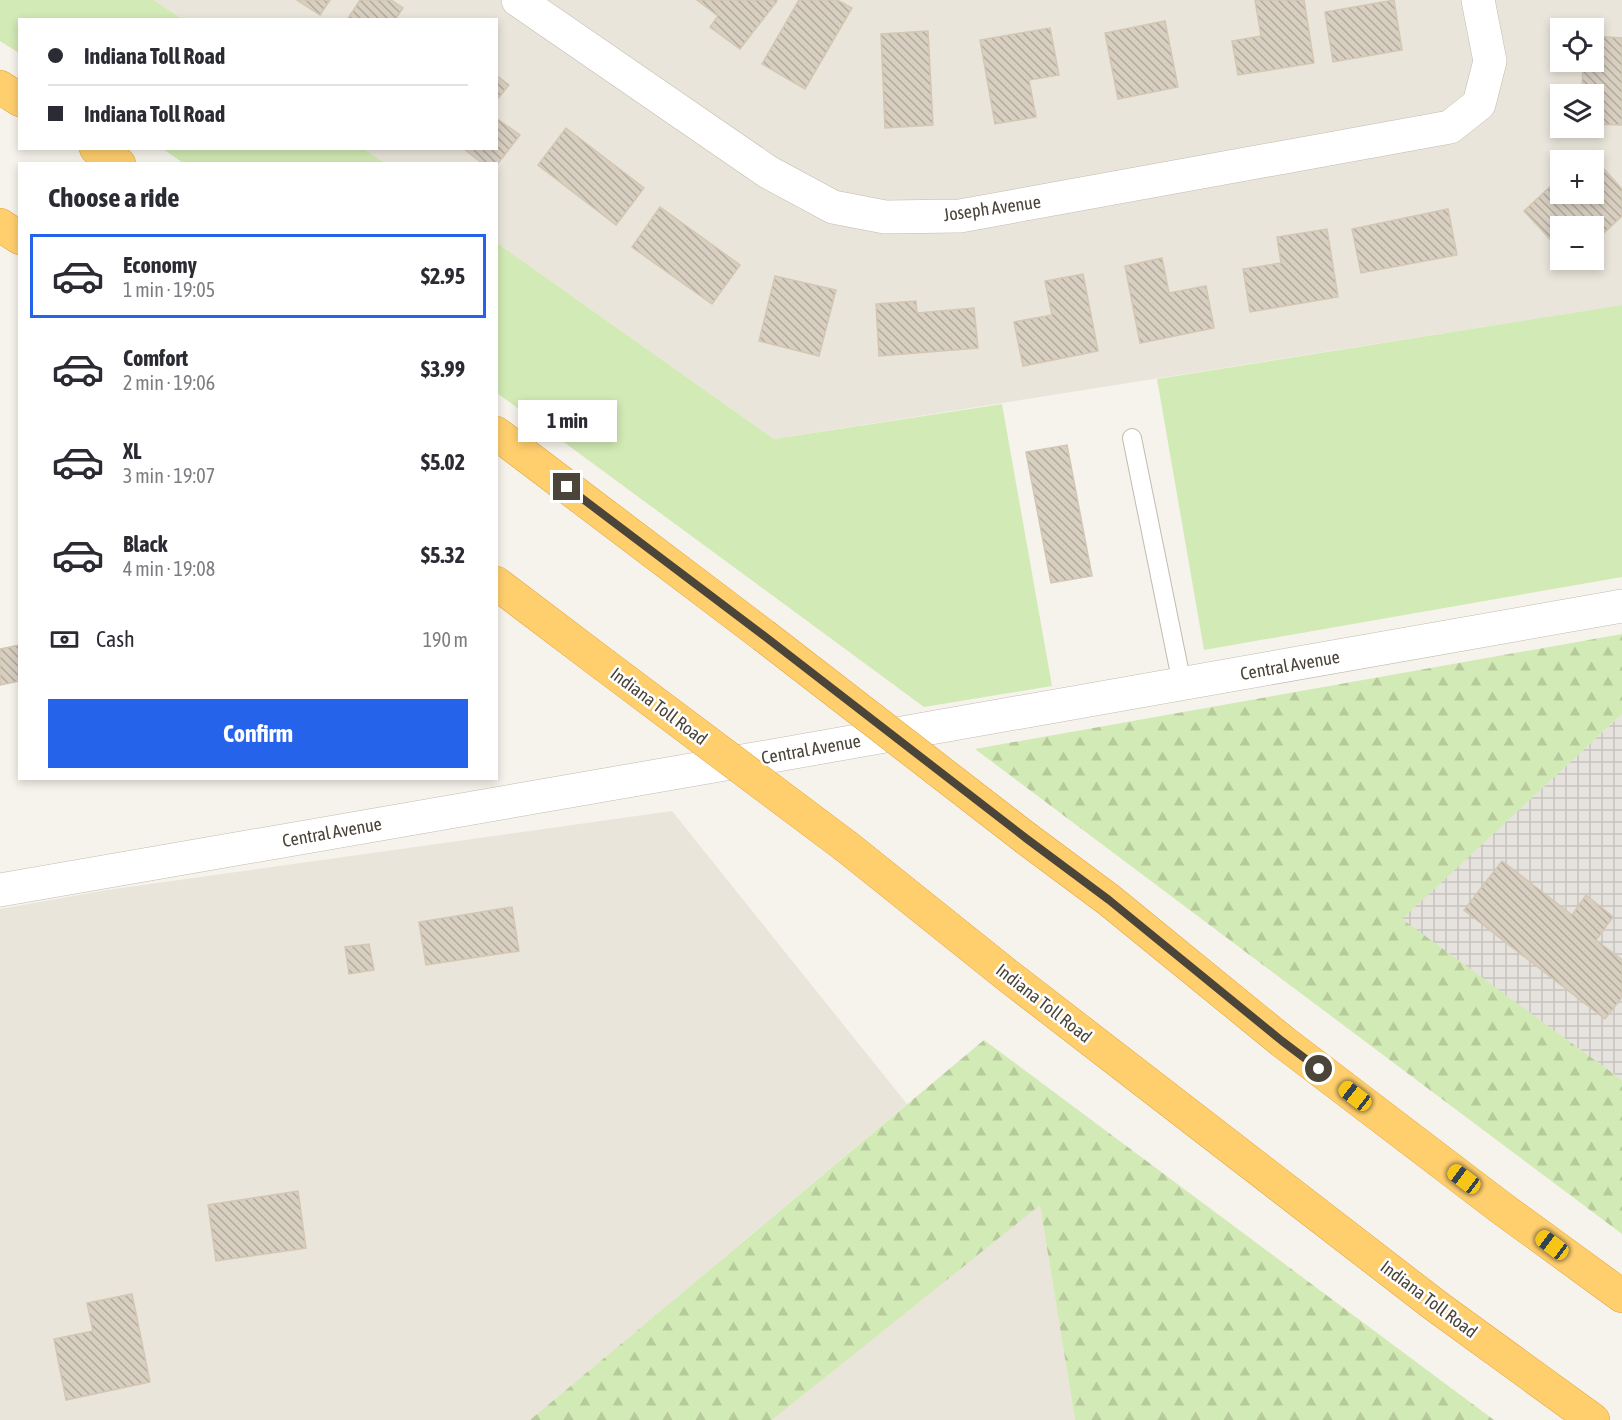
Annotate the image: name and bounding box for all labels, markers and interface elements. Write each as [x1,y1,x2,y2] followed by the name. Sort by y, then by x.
[1550,18,1604,270] map controls
[1550,18,1604,72] button: locate
[84,43,225,69] text: Indiana Toll Road
[1550,84,1604,138] button: layers
[84,101,225,127] text: Indiana Toll Road
[1550,150,1604,204] button: +
[48,182,180,213] text: Choose a ride
[942,191,1042,225] street label: Joseph Avenue
[1550,216,1604,270] button: −
[51,249,105,303] icon: car
[123,252,197,278] text: Economy
[421,263,465,289] text: $2.95
[123,278,215,301] text: 1 min · 19:05
[51,342,105,396] icon: car
[123,345,188,371] text: Comfort
[421,356,465,382] text: $3.99
[123,371,215,394] text: 2 min · 19:06
[518,400,616,442] callout: 1 min
[547,409,588,432] text: 1 min
[51,435,105,489] icon: car
[123,438,141,464] text: XL
[421,449,465,475] text: $5.02
[123,464,215,487] text: 3 min · 19:07
[553,473,580,500] route end
[51,528,105,582] icon: car
[123,531,167,557] text: Black
[421,542,465,568] text: $5.32
[123,557,215,580] text: 4 min · 19:08
[48,623,81,656] icon: cash
[96,626,135,652] text: Cash
[423,628,468,651] text: 190 m
[1239,646,1341,684] street label: Central Avenue
[607,663,711,749] street label: Indiana Toll Road
[48,699,468,768] button: Confirm
[760,730,862,768] street label: Central Avenue
[281,813,383,851] street label: Central Avenue
[992,959,1096,1047] street label: Indiana Toll Road
[1305,1055,1332,1082] route start
[1335,1078,1375,1114] car
[1444,1161,1484,1197] car
[1532,1227,1572,1263] car
[1377,1256,1481,1342] street label: Indiana Toll Road

